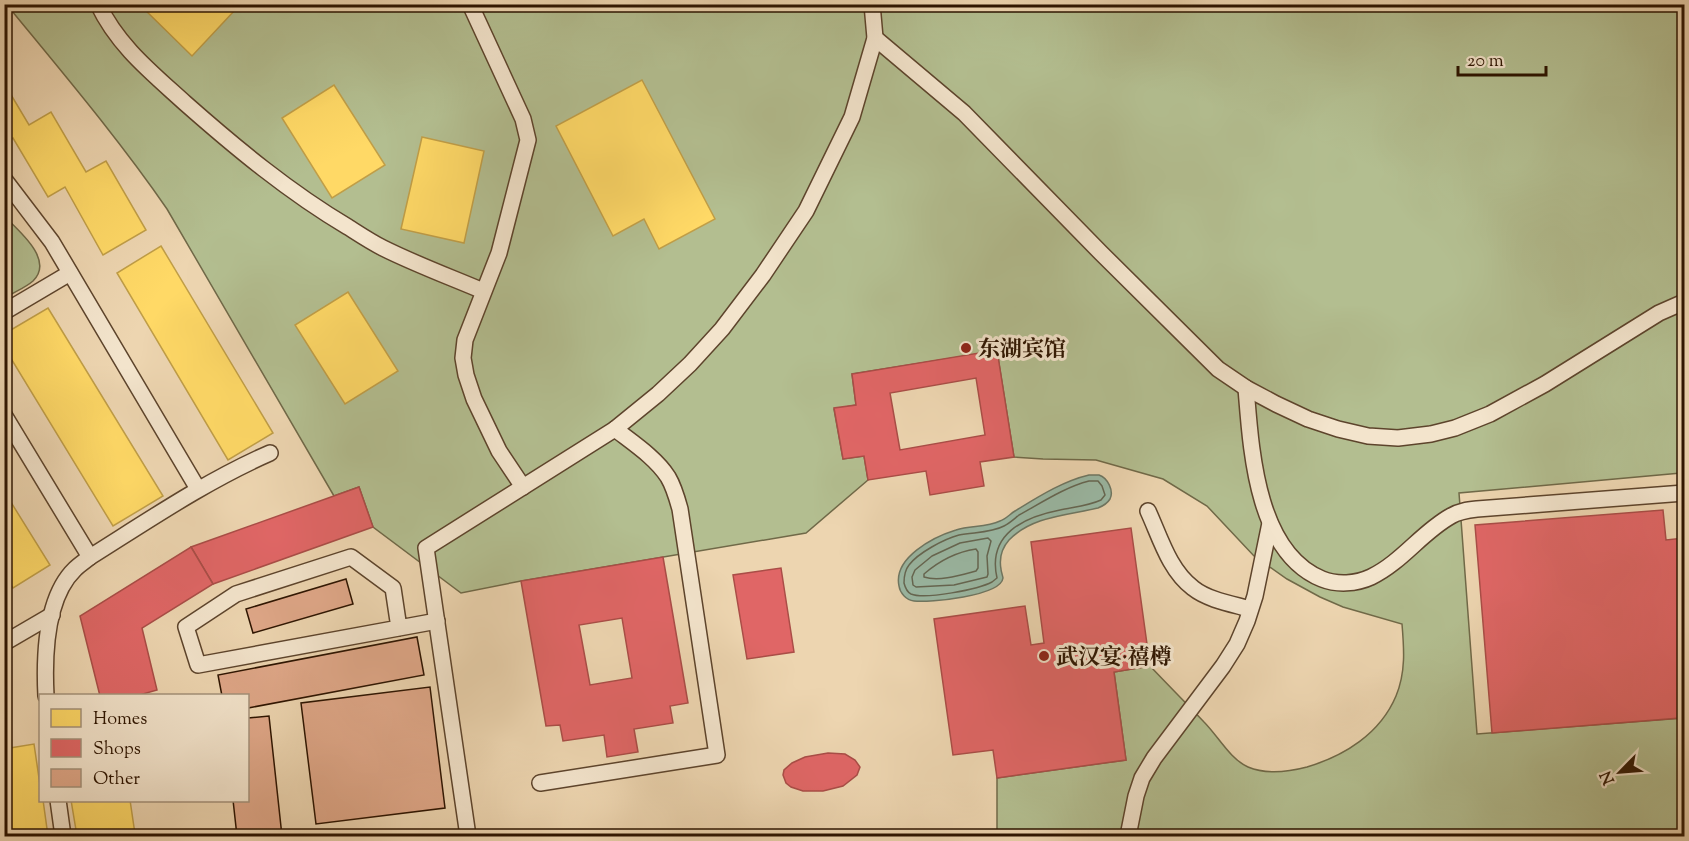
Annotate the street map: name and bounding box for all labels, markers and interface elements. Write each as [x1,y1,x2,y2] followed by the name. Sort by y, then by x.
[1458,39,1546,77] scale bar
[1467,49,1504,75] text: 20 m
[978,335,1066,367] place label: 东湖宾馆
[959,341,973,355] marker: 东湖宾馆
[1056,643,1172,675] place label: 武汉宴·禧樽
[1037,649,1051,663] marker: 武汉宴·禧樽
[39,694,249,802] legend
[93,707,147,733] text: Homes
[93,737,141,763] text: Shops
[1590,742,1650,802] north arrow
[1595,766,1622,788] text: N
[93,767,140,793] text: Other

